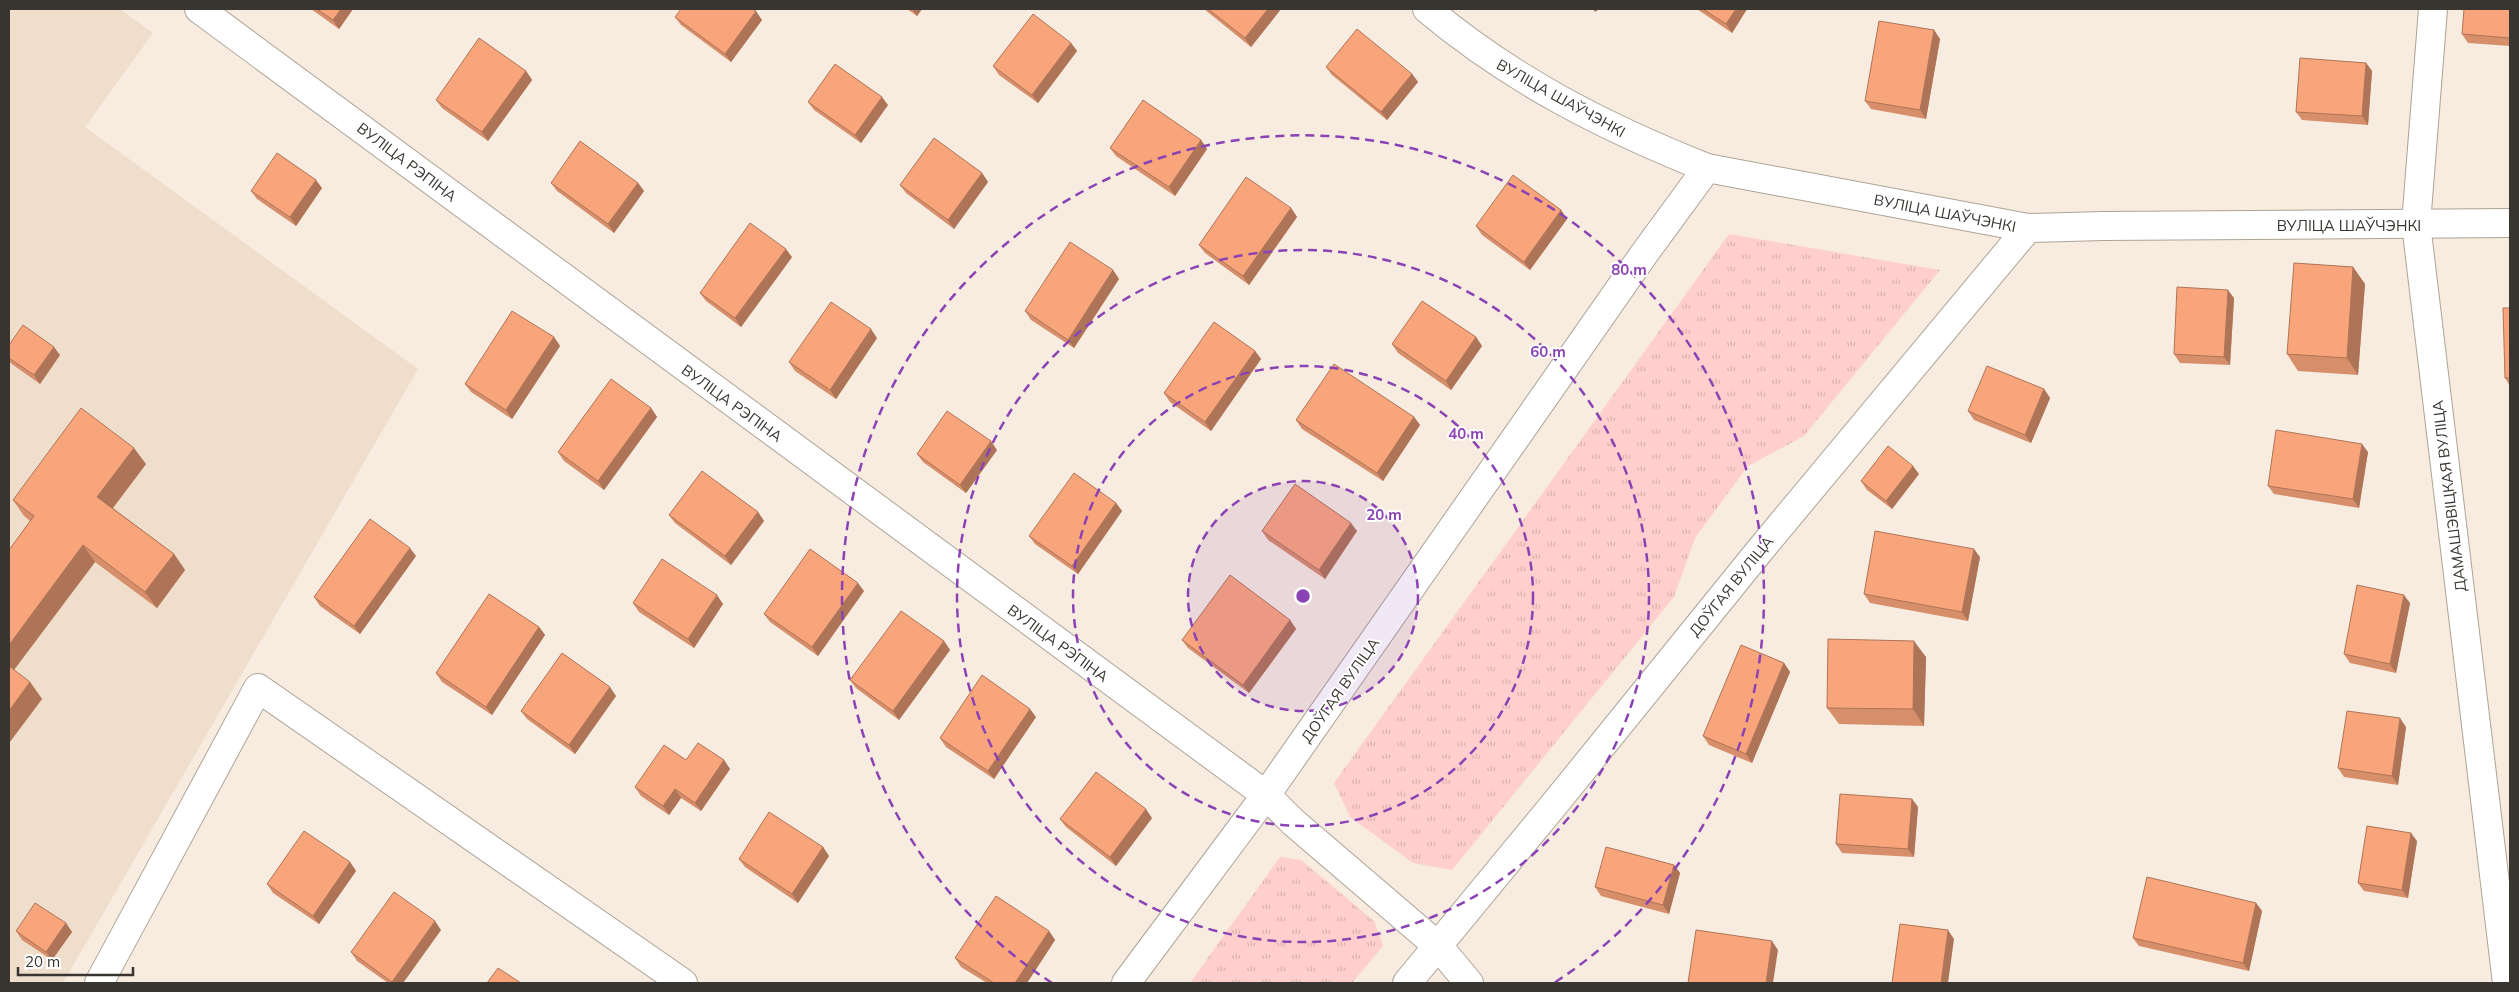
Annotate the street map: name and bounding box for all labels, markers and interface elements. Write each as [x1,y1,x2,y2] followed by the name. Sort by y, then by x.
[1493,55,1629,141] street label: ВУЛІЦА ШАЎЧЭНКІ
[353,118,461,206] street label: ВУЛІЦА РЭПІНА
[1872,190,2018,236] street label: ВУЛІЦА ШАЎЧЭНКІ
[2277,216,2421,235] street label: ВУЛІЦА ШАЎЧЭНКІ
[1611,260,1647,279] text: 80 m
[1530,342,1566,361] text: 60 m
[678,360,786,446] street label: ВУЛІЦА РЭПІНА
[2428,399,2470,593] street label: ДАМАШЭВІЦКАЯ ВУЛІЦА
[1448,424,1484,443] text: 40 m
[1366,505,1402,524] text: 20 m
[1685,532,1777,640] street label: ДОЎГАЯ ВУЛІЦА
[1294,587,1312,605] centre of rings
[1004,600,1112,686] street label: ВУЛІЦА РЭПІНА
[1297,634,1383,746] street label: ДОЎГАЯ ВУЛІЦА
[18,944,132,976] scale bar
[25,952,60,971] text: 20 m

